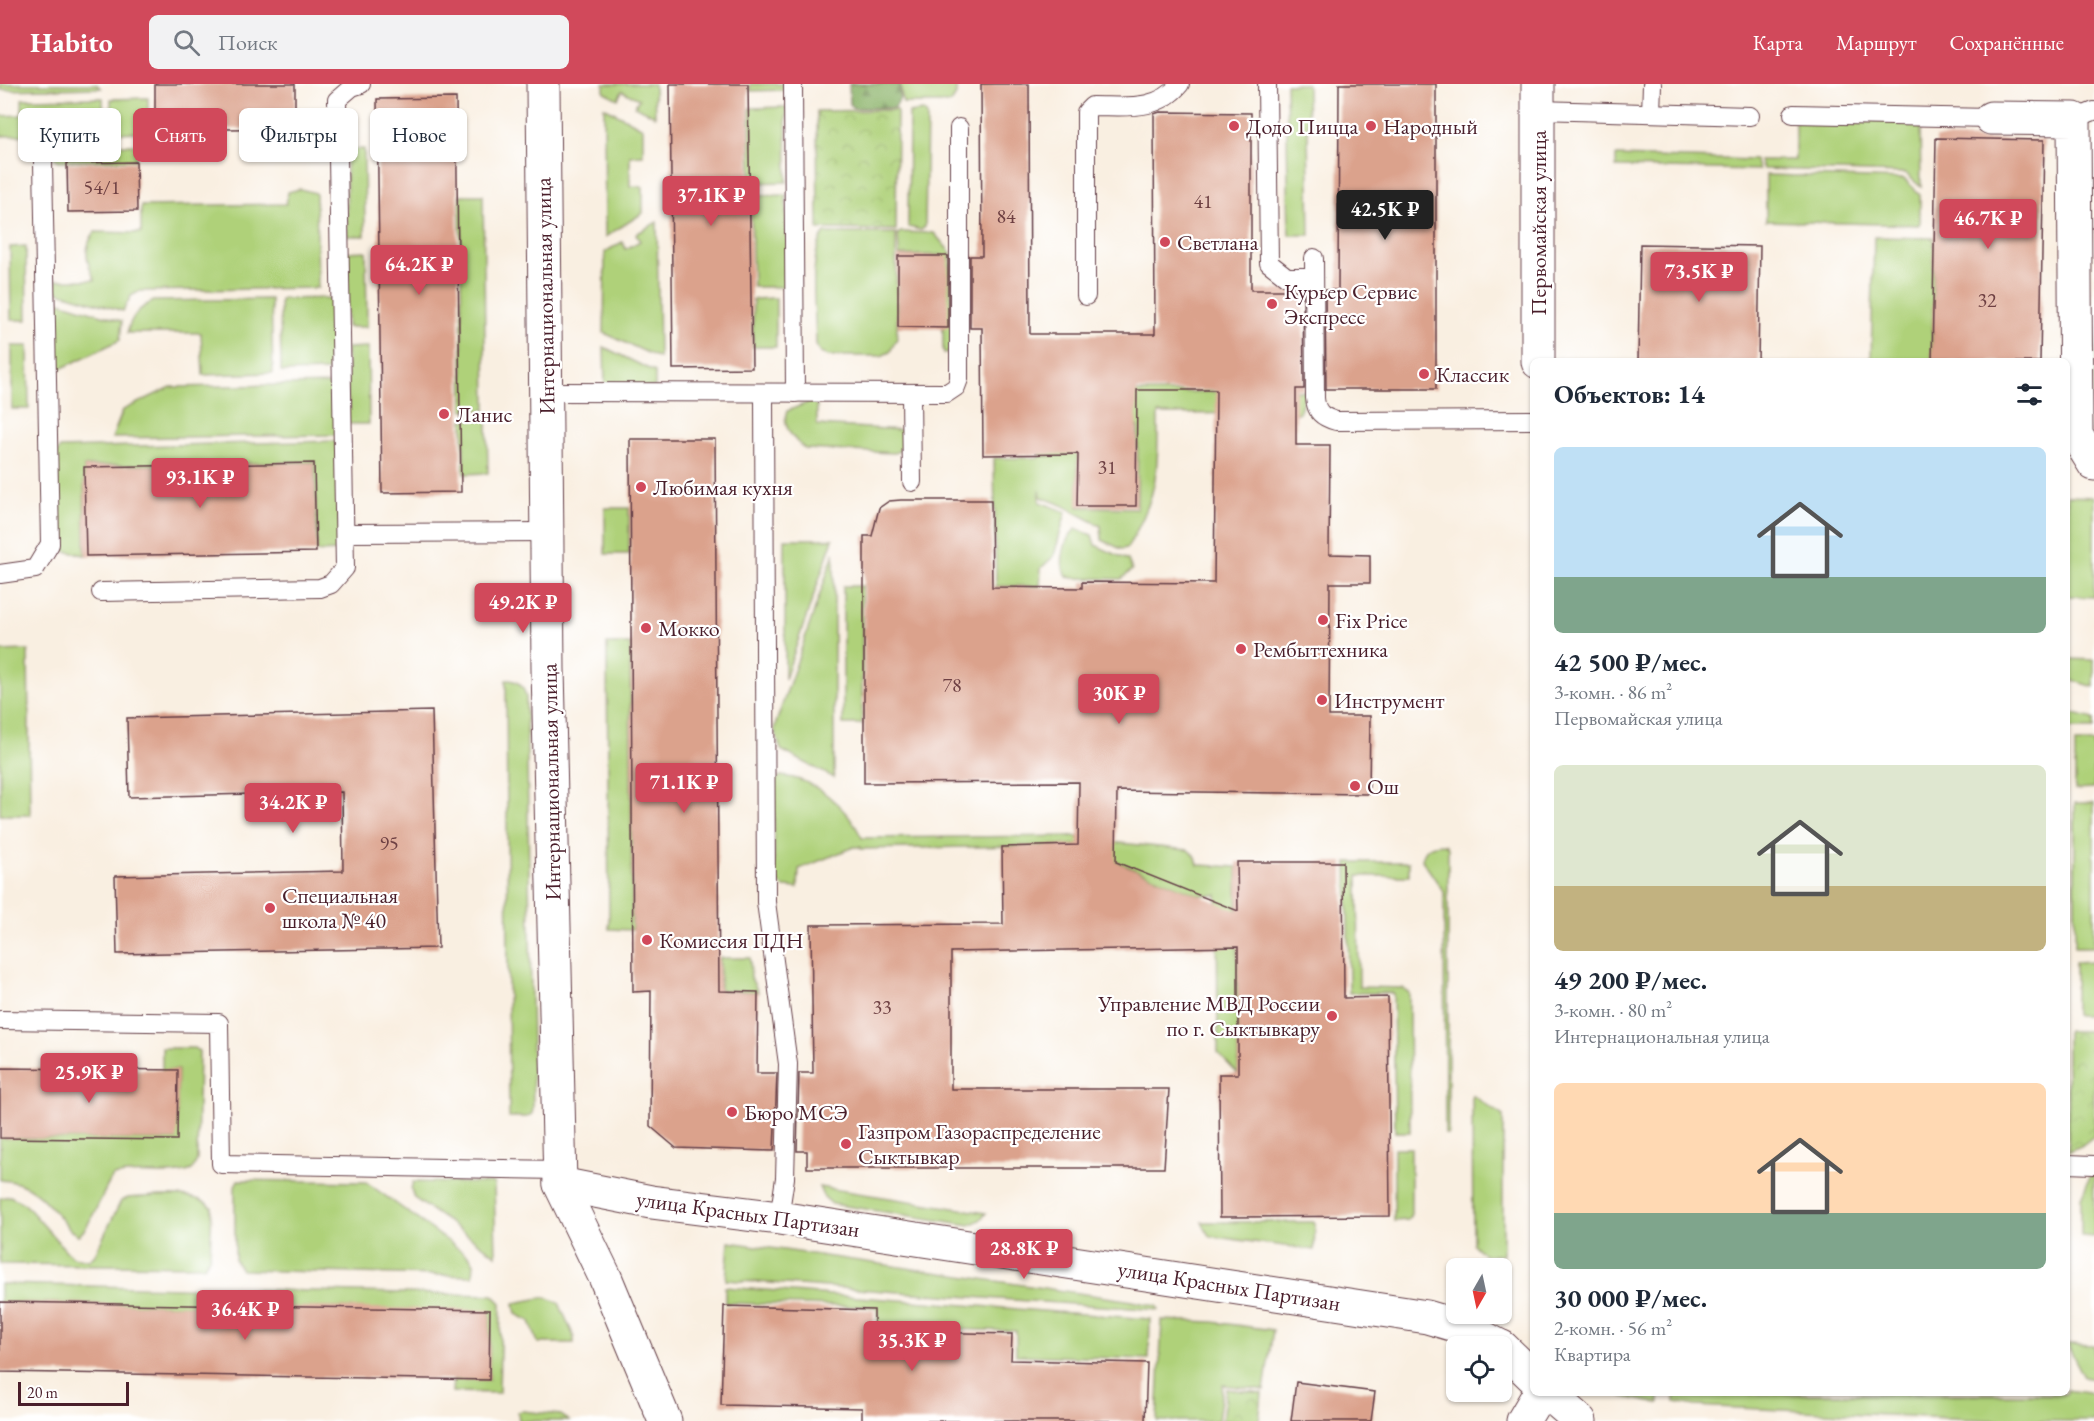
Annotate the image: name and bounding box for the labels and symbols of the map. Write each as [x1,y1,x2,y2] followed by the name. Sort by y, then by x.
[1246,112,1359,141] place label: Додо Пицца
[1383,112,1478,141] place label: Народный
[1227,119,1241,133] marker: Додо Пицца
[1364,119,1378,133] marker: Народный
[1524,130,1553,316] street label: Первомайская улица
[84,174,120,200] house number: 54/1
[656,176,766,227] pin: 37.1K ₽
[528,177,562,415] street label: Интернациональная улица
[1193,188,1213,214] house number: 41
[1330,190,1440,241] pin: 42.5K ₽
[1933,199,2043,250] pin: 46.7K ₽
[996,203,1016,229] house number: 84
[1177,228,1259,257] place label: Светлана
[1158,235,1172,249] marker: Светлана
[364,245,474,296] pin: 64.2K ₽
[1644,252,1754,303] pin: 73.5K ₽
[1284,277,1418,331] place label: Курьер Сервис Экспресс
[1977,287,1997,313] house number: 32
[1265,297,1279,311] marker: Курьер Сервис Экспресс
[1436,360,1510,389] place label: Классик
[1417,367,1431,381] marker: Классик
[456,400,512,429] place label: Ланис
[437,407,451,421] marker: Ланис
[1097,454,1117,480] house number: 31
[145,458,255,509] pin: 93.1K ₽
[653,473,793,502] place label: Любимая кухня
[634,480,648,494] marker: Любимая кухня
[468,583,578,634] pin: 49.2K ₽
[1335,606,1408,635] place label: Fix Price
[1316,613,1330,627] marker: Fix Price
[658,614,720,643] place label: Мокко
[639,621,653,635] marker: Мокко
[1253,635,1388,664] place label: Рембыттехника
[1234,642,1248,656] marker: Рембыттехника
[534,663,568,901] street label: Интернациональная улица
[942,672,962,698] house number: 78
[1077,674,1161,725] pin: 30K ₽
[1334,686,1444,715] place label: Инструмент
[1315,693,1329,707] marker: Инструмент
[629,763,739,814] pin: 71.1K ₽
[1367,772,1399,801] place label: Ош
[1348,779,1362,793] marker: Ош
[238,783,348,834] pin: 34.2K ₽
[379,830,399,856] house number: 95
[282,881,398,935] place label: Специальная школа № 40
[263,901,277,915] marker: Специальная школа № 40
[659,926,804,955] place label: Комиссия ПДН
[640,933,654,947] marker: Комиссия ПДН
[1097,989,1320,1043] place label: Управление МВД России по г. Сыктывкару
[872,994,892,1020] house number: 33
[1325,1009,1339,1023] marker: Управление МВД России по г. Сыктывкару
[34,1053,144,1104] pin: 25.9K ₽
[744,1098,848,1127] place label: Бюро МСЭ
[725,1105,739,1119] marker: Бюро МСЭ
[858,1117,1101,1171] place label: Газпром Газораспределение Сыктывкар
[839,1137,853,1151] marker: Газпром Газораспределение Сыктывкар
[634,1184,862,1244] street label: улица Красных Партизан
[969,1229,1079,1280] pin: 28.8K ₽
[1116,1254,1342,1318] street label: улица Красных Партизан
[1446,1258,1512,1324] north arrow
[190,1290,300,1341] pin: 36.4K ₽
[857,1321,967,1372] pin: 35.3K ₽
[18,1379,129,1406] scale bar

